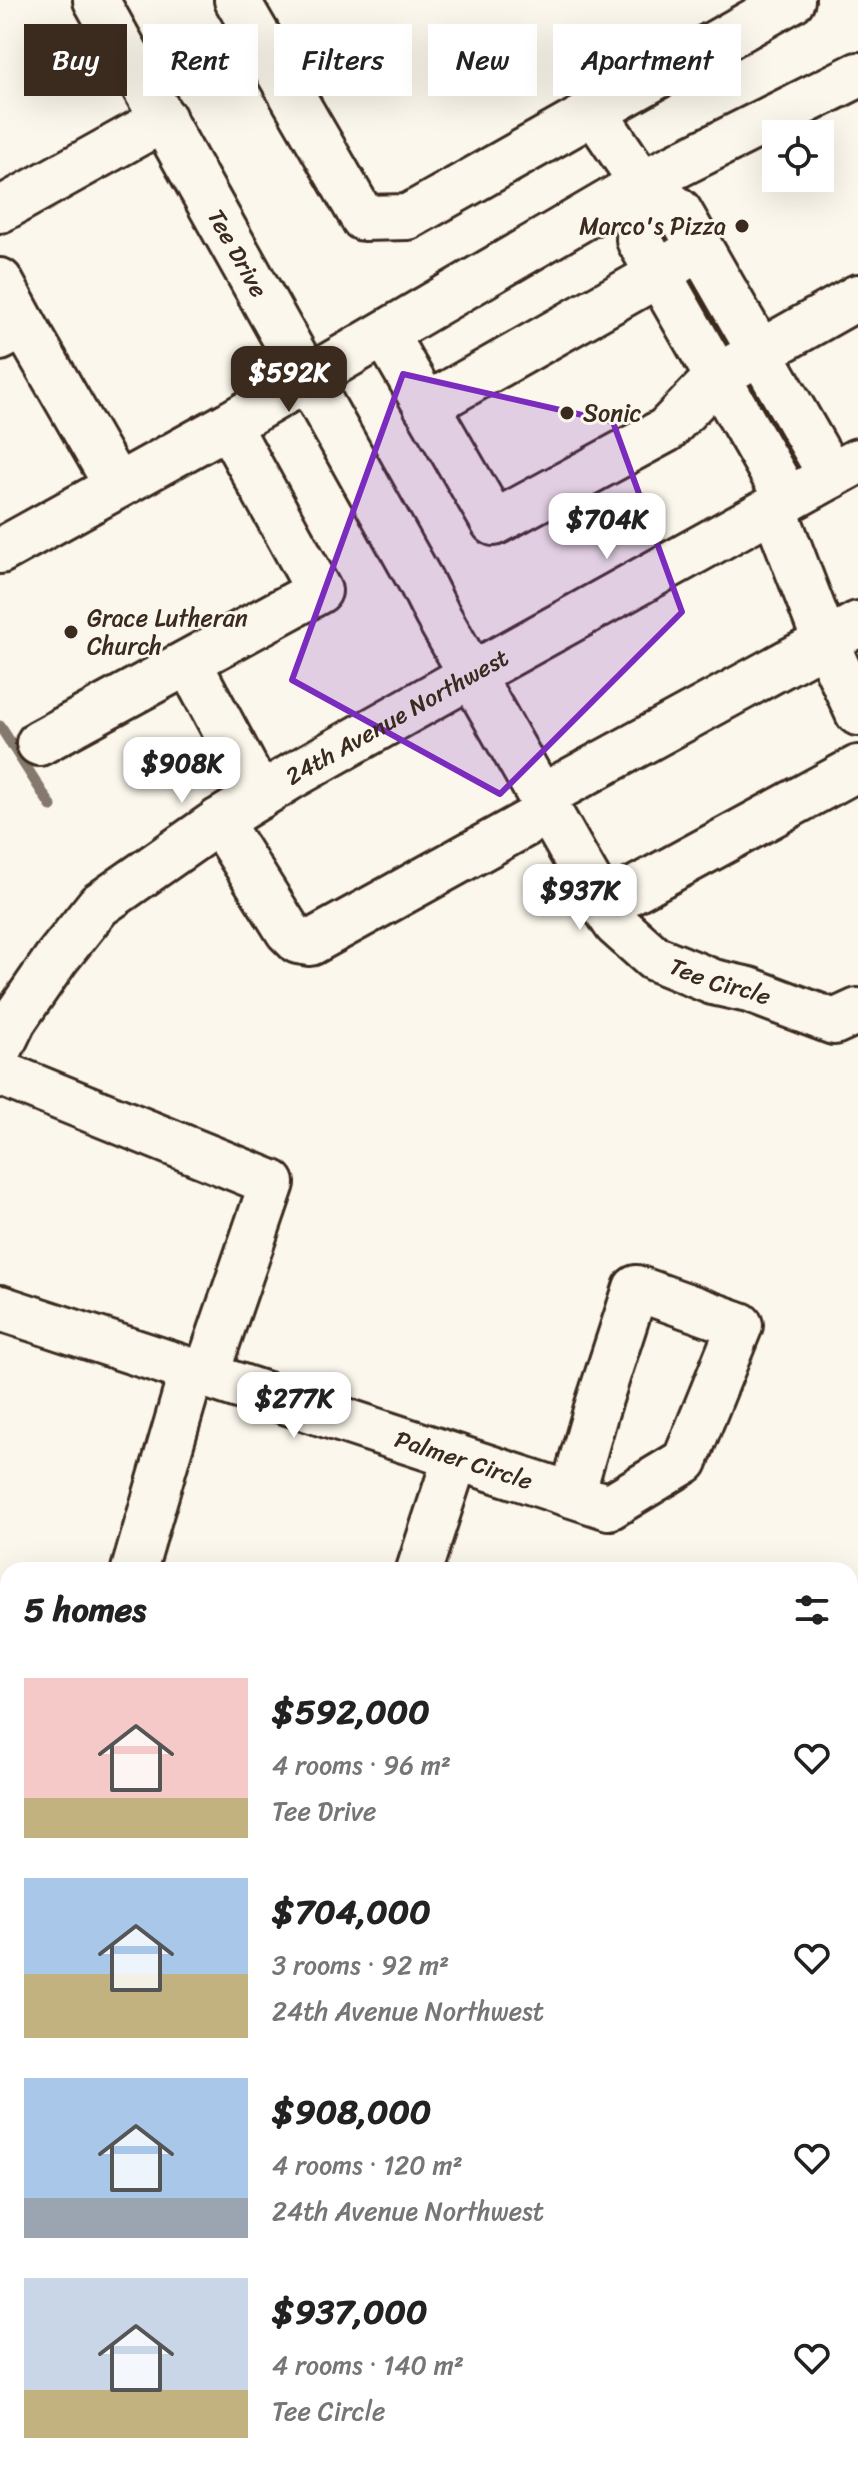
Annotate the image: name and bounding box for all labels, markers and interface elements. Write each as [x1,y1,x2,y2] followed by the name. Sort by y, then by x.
[24,24,127,96] chip: Buy
[143,24,258,96] chip: Rent
[274,24,412,96] chip: Filters
[428,24,537,96] chip: New
[553,24,741,96] chip: Apartment
[762,120,834,192] map controls
[762,120,834,192] button: locate
[196,201,279,306] street label: Tee Drive
[579,205,726,247] place label: Marco's Pizza
[733,217,751,235] marker: Marco's Pizza
[233,346,345,414] pin: $592K
[249,349,329,395] text: $592K
[583,392,642,434] place label: Sonic
[558,404,576,422] marker: Sonic
[551,493,663,561] pin: $704K
[567,496,647,542] text: $704K
[87,597,248,667] place label: Grace Lutheran Church
[62,623,80,641] marker: Grace Lutheran Church
[277,637,517,797] street label: 24th Avenue Northwest
[126,737,238,805] pin: $908K
[141,740,223,786] text: $908K
[524,864,636,932] pin: $937K
[541,867,619,913] text: $937K
[663,945,777,1018] street label: Tee Circle
[238,1372,350,1440] pin: $277K
[255,1375,333,1421] text: $277K
[389,1418,538,1502] street label: Palmer Circle
[24,1580,146,1640] text: 5 homes
[790,1588,834,1632] icon: filters
[272,1682,430,1742] text: $592,000
[88,1710,184,1806] icon: home
[790,1736,834,1780] icon: heart
[272,1742,451,1788] text: 4 rooms · 96 m²
[272,1788,376,1834] text: Tee Drive
[272,1882,431,1942] text: $704,000
[88,1910,184,2006] icon: home
[790,1936,834,1980] icon: heart
[272,1942,449,1988] text: 3 rooms · 92 m²
[272,1988,544,2034] text: 24th Avenue Northwest
[272,2082,431,2142] text: $908,000
[88,2110,184,2206] icon: home
[790,2136,834,2180] icon: heart
[272,2142,463,2188] text: 4 rooms · 120 m²
[272,2188,544,2234] text: 24th Avenue Northwest
[272,2282,427,2342] text: $937,000
[88,2310,184,2406] icon: home
[790,2336,834,2380] icon: heart
[272,2342,464,2388] text: 4 rooms · 140 m²
[272,2388,385,2434] text: Tee Circle

